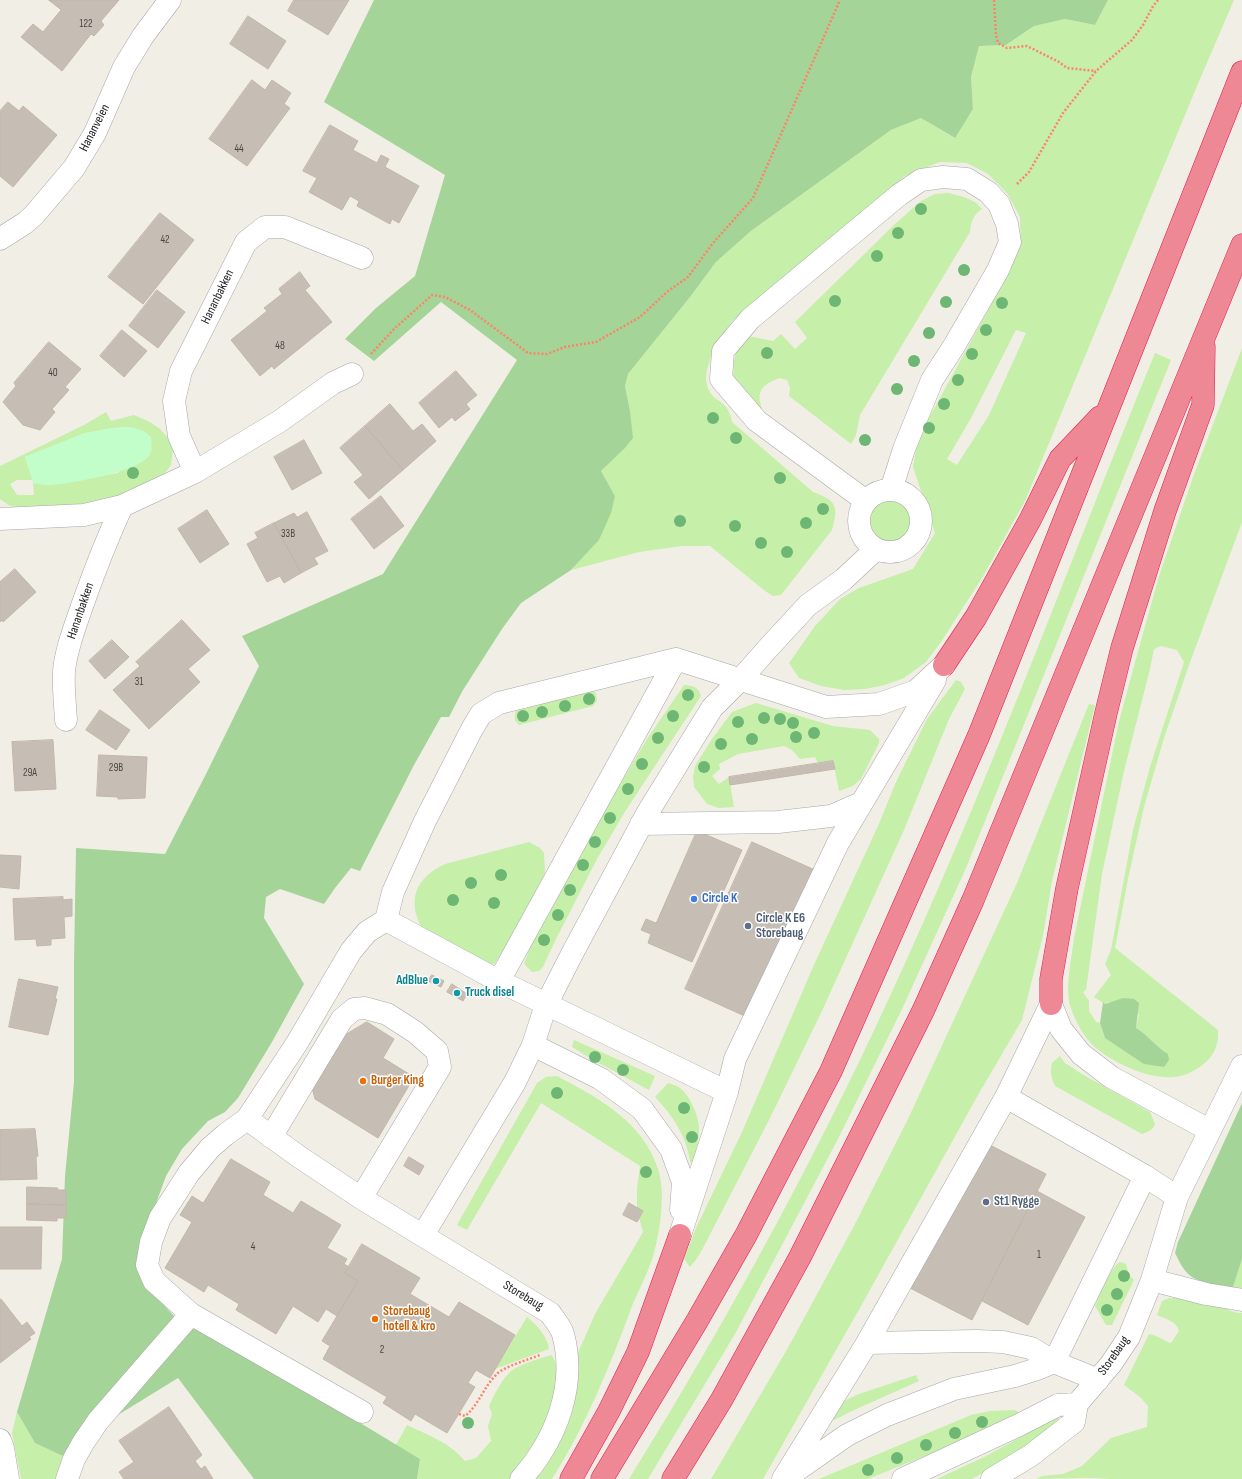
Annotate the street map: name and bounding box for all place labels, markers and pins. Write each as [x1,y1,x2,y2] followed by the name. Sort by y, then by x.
[702,891,737,907] place label: Circle K
[689,894,699,904] marker: Circle K
[756,911,805,942] place label: Circle K E6 Storebaug
[743,921,753,931] marker: Circle K E6 Storebaug
[396,973,428,989] place label: AdBlue
[431,976,441,986] marker: AdBlue
[465,985,514,1001] place label: Truck disel
[452,988,462,998] marker: Truck disel
[371,1073,424,1089] place label: Burger King
[358,1076,368,1086] marker: Burger King
[994,1194,1039,1210] place label: St1 Rygge
[981,1197,991,1207] marker: St1 Rygge
[383,1304,436,1335] place label: Storebaug hotell & kro
[370,1314,380,1324] marker: Storebaug hotell & kro

